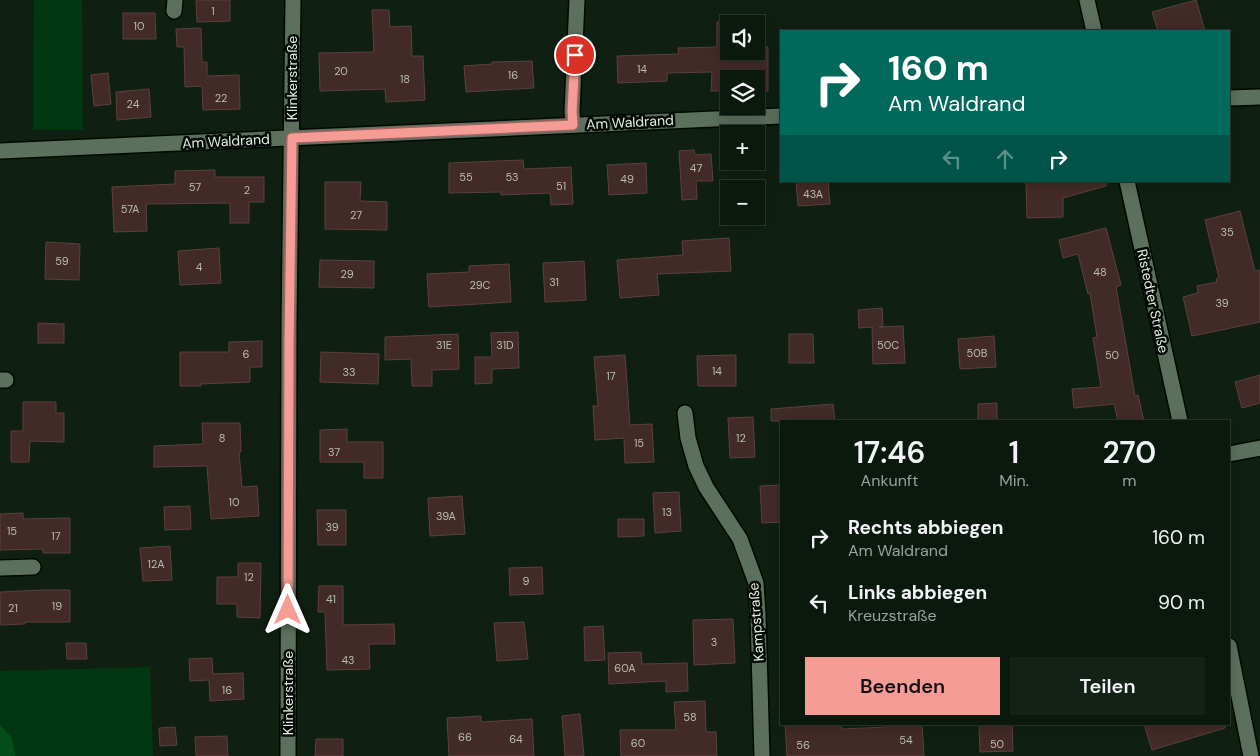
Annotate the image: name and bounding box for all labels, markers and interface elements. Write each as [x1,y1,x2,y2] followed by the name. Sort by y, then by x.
[211,4,215,18] house number: 1
[720,15,765,225] map controls
[720,15,765,60] button: sound
[134,19,144,33] house number: 10
[554,34,596,76] pin
[283,36,301,120] street label: Klinkerstraße
[561,41,589,69] icon: arrive
[888,45,989,91] text: 160 m
[805,50,870,115] icon: right
[637,62,647,76] house number: 14
[334,64,348,78] house number: 20
[508,68,518,82] house number: 16
[720,70,765,115] button: layers
[400,72,410,86] house number: 18
[888,89,1025,118] text: Am Waldrand
[215,91,227,105] house number: 22
[127,97,140,111] house number: 24
[586,111,674,133] street label: Am Waldrand
[720,125,765,170] button: +
[182,130,270,152] street label: Am Waldrand
[938,145,966,173] icon: left
[991,145,1019,173] icon: ahead
[1044,145,1072,173] icon: right
[690,161,702,175] house number: 47
[459,170,473,184] house number: 55
[505,170,519,184] house number: 53
[620,172,634,186] house number: 49
[556,179,566,193] house number: 51
[189,180,201,194] house number: 57
[720,180,765,225] button: −
[244,183,250,197] house number: 2
[803,187,823,201] house number: 43A
[121,202,139,216] house number: 57A
[350,208,362,222] house number: 27
[1220,225,1234,239] house number: 35
[1133,247,1173,355] street label: Ristedter Straße
[55,254,69,268] house number: 59
[196,260,203,274] house number: 4
[1093,265,1107,279] house number: 48
[340,267,354,281] house number: 29
[549,275,559,289] house number: 31
[469,278,491,292] house number: 29C
[1215,296,1229,310] house number: 39
[436,338,452,352] house number: 31E
[496,338,514,352] house number: 31D
[877,338,899,352] house number: 50C
[967,346,988,360] house number: 50B
[243,347,250,361] house number: 6
[1105,348,1119,362] house number: 50
[712,364,722,378] house number: 14
[342,365,356,379] house number: 33
[606,369,616,383] house number: 17
[219,431,225,445] house number: 8
[736,431,746,445] house number: 12
[854,433,926,472] text: 17:46
[1009,433,1019,472] text: 1
[1103,433,1156,472] text: 270
[634,436,644,450] house number: 15
[328,445,340,459] house number: 37
[861,470,919,491] text: Ankunft
[999,470,1029,491] text: Min.
[1122,470,1137,491] text: m
[229,495,239,509] house number: 10
[662,505,672,519] house number: 13
[436,509,456,523] house number: 39A
[848,515,1003,540] text: Rechts abbiegen
[325,520,339,534] house number: 39
[7,524,17,538] house number: 15
[805,524,833,552] icon: right
[1152,525,1205,550] text: 160 m
[51,529,61,543] house number: 17
[848,540,948,561] text: Am Waldrand
[147,557,165,571] house number: 12A
[244,570,254,584] house number: 12
[523,574,530,588] house number: 9
[848,580,987,605] text: Links abbiegen
[744,582,768,662] street label: Kampstraße
[261,583,313,635] position arrow
[805,589,833,617] icon: left
[1158,590,1205,615] text: 90 m
[326,592,336,606] house number: 41
[52,599,62,613] house number: 19
[8,601,18,615] house number: 21
[848,605,937,626] text: Kreuzstraße
[711,635,717,649] house number: 3
[279,651,297,735] street label: Klinkerstraße
[341,653,355,667] house number: 43
[805,657,1000,715] button: Beenden
[1010,657,1205,715] button: Teilen
[614,661,636,675] house number: 60A
[222,683,232,697] house number: 16
[683,710,697,724] house number: 58
[458,730,472,744] house number: 66
[509,732,523,746] house number: 64
[899,733,913,747] house number: 54
[631,736,645,750] house number: 60
[990,737,1004,751] house number: 50
[796,738,810,752] house number: 56

